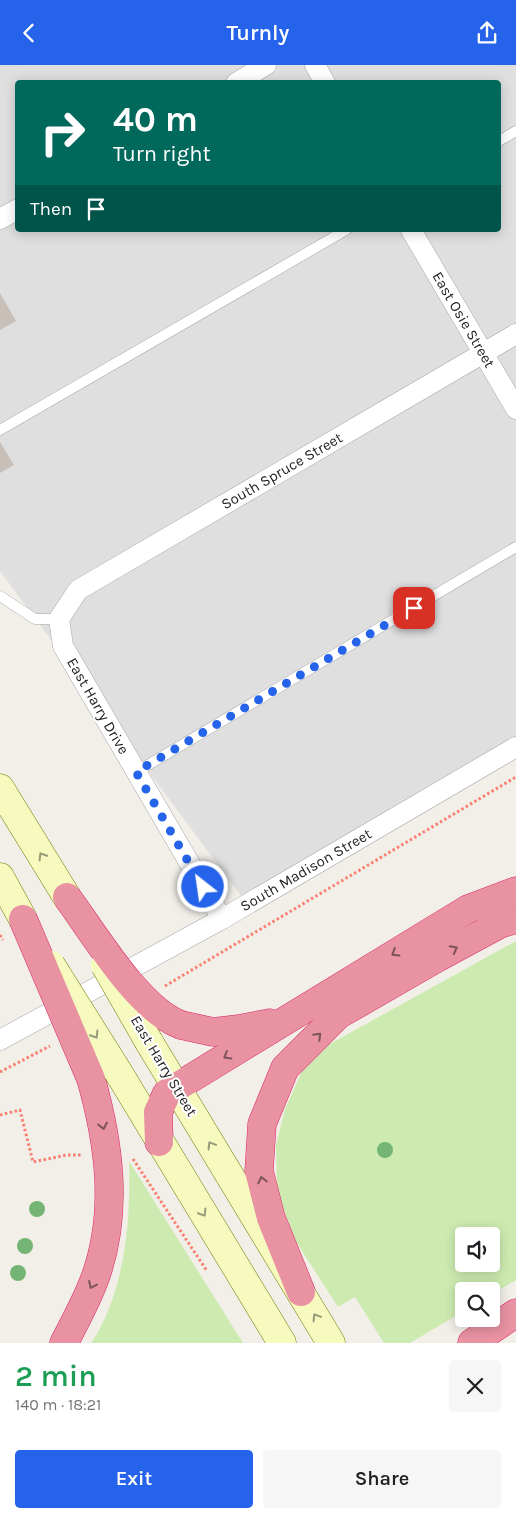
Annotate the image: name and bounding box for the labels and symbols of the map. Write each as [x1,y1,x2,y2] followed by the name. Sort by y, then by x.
[428,268,499,371] street label: East Osie Street
[218,428,346,513] street label: South Spruce Street
[393,587,435,629] pin
[63,655,133,757] street label: East Harry Drive
[237,824,375,915] street label: South Madison Street
[38,852,48,861] one-way arrow
[176,860,228,912] position arrow
[449,945,458,955] one-way arrow
[392,947,401,956] one-way arrow
[127,1012,201,1120] street label: East Harry Street
[88,1029,98,1038] one-way arrow
[312,1033,321,1042] one-way arrow
[223,1050,232,1060] one-way arrow
[98,1121,108,1130] one-way arrow
[208,1142,218,1151] one-way arrow
[257,1176,267,1184] one-way arrow
[196,1207,206,1216] one-way arrow
[88,1280,98,1289] one-way arrow
[312,1314,322,1323] one-way arrow

